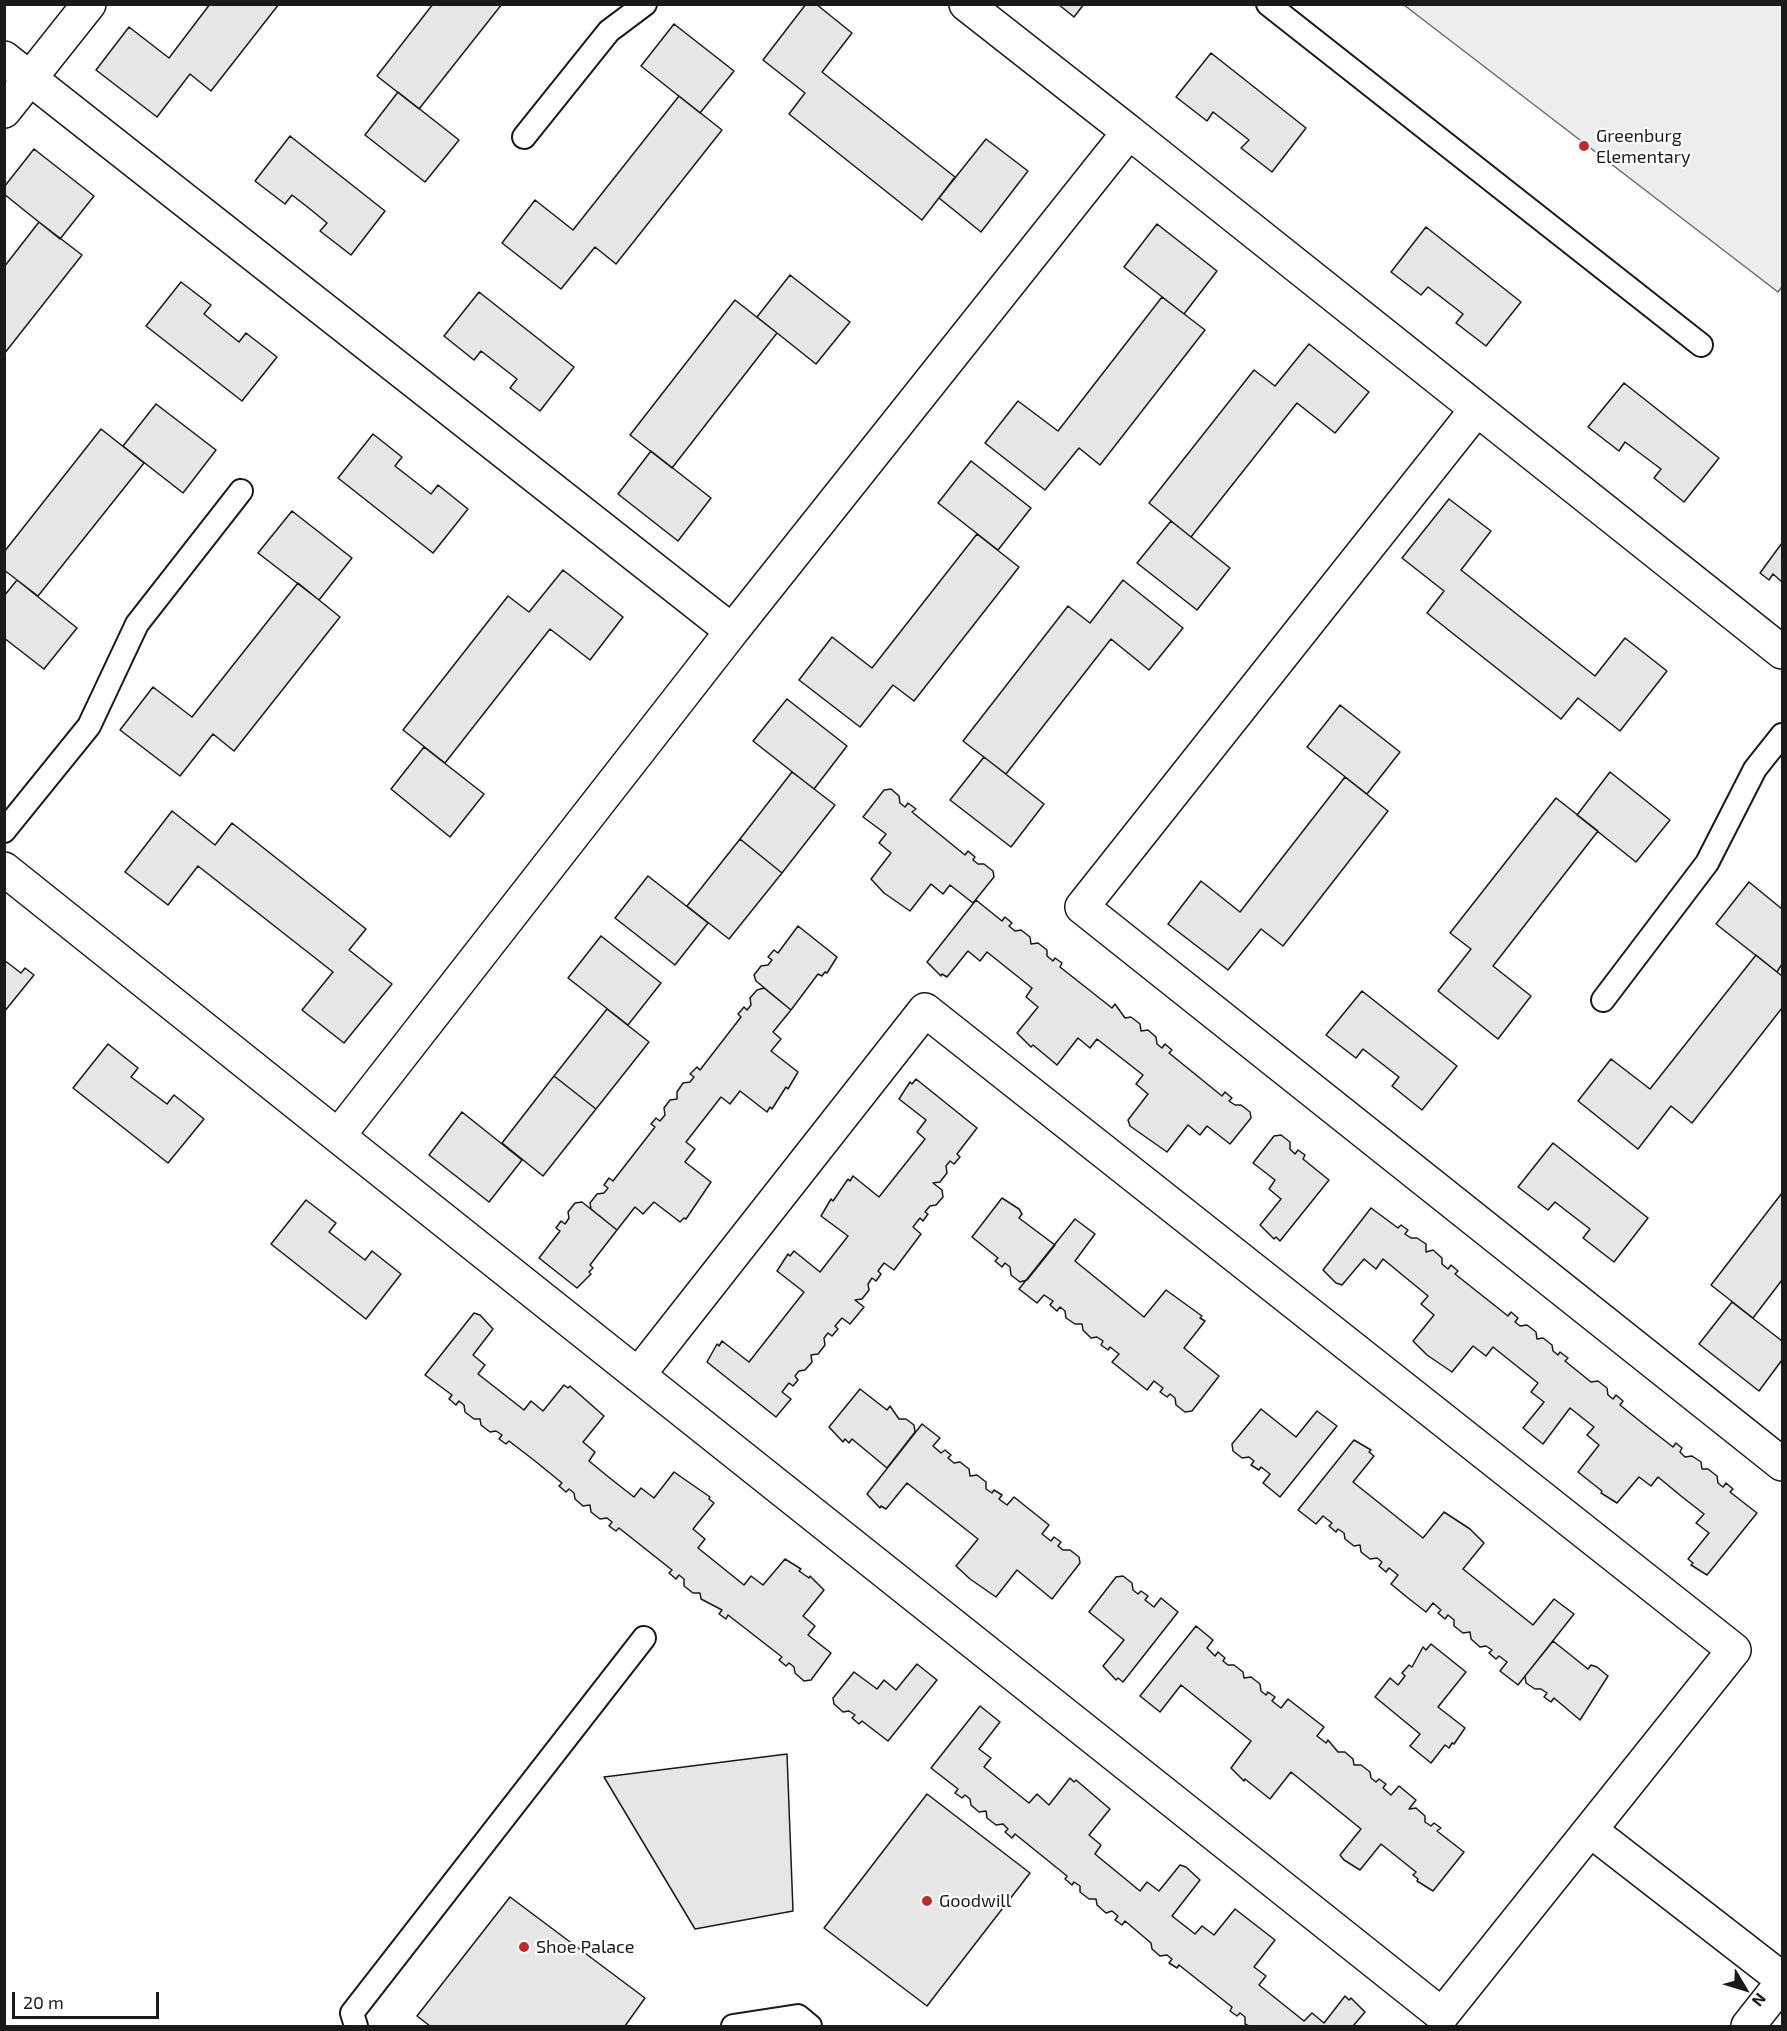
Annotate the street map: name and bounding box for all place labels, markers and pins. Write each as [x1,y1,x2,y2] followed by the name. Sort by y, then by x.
[1596,125,1690,168] place label: Greenburg Elementary
[1577,139,1591,153] marker: Greenburg Elementary
[939,1890,1011,1912] place label: Goodwill
[920,1894,934,1908] marker: Goodwill
[536,1936,634,1958] place label: Shoe Palace
[517,1940,531,1954] marker: Shoe Palace

